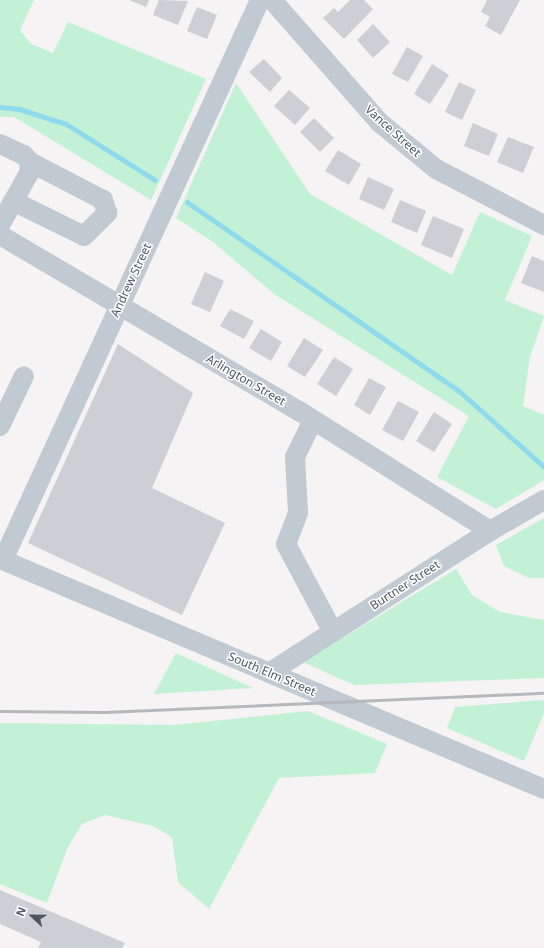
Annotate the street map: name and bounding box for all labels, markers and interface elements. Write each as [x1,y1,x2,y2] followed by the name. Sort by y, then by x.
[362,102,424,160] street label: Vance Street
[108,241,154,319] street label: Andrew Street
[204,351,288,409] street label: Arlington Street
[367,557,443,613] street label: Burtner Street
[226,649,318,699] street label: South Elm Street
[12,896,52,936] north arrow
[12,904,29,918] text: N

